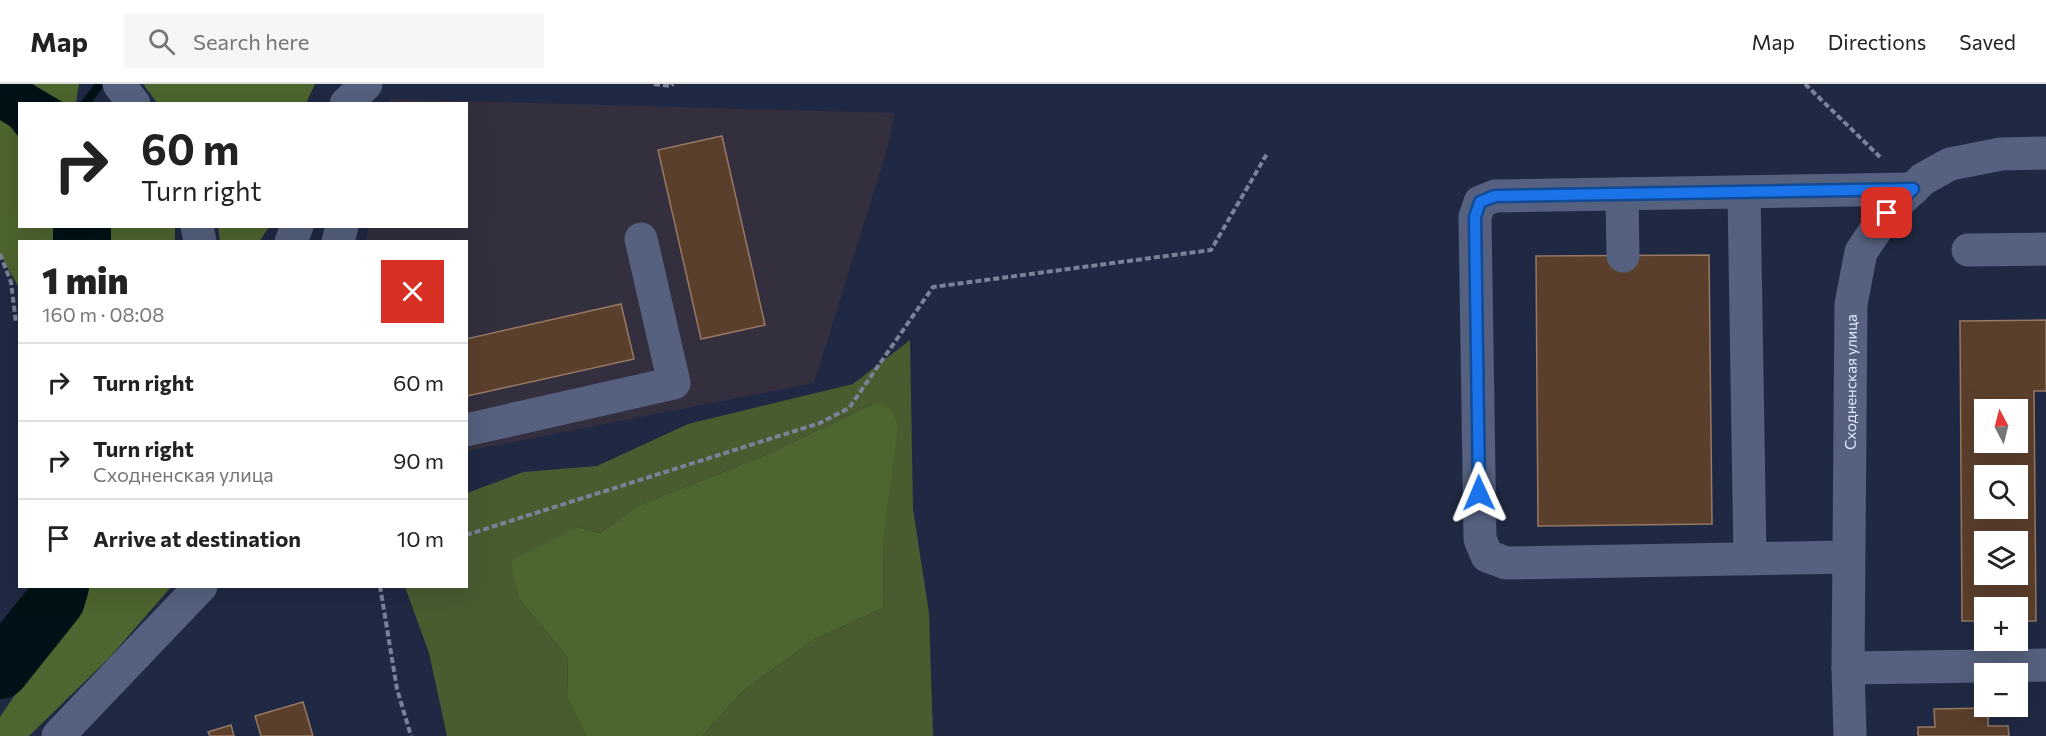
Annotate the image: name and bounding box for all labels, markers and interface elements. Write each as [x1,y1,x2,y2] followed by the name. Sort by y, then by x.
[124,14,544,68] search box
[30,24,88,58] text: Map
[145,25,178,58] icon: search
[193,28,309,55] text: Search here
[1752,29,1795,54] text: Map
[1828,29,1926,54] text: Directions
[1959,29,2016,54] text: Saved
[141,122,240,174] text: 60 m
[42,126,120,204] icon: right
[141,174,261,207] text: Turn right
[1861,187,1912,238] pin
[1870,196,1903,229] icon: arrive
[42,257,128,301] text: 1 min
[381,260,444,323] button: close
[42,302,165,326] text: 160 m · 08:08
[1841,314,1860,450] street label: Сходненская улица
[42,366,75,399] icon: right
[93,369,194,396] text: Turn right
[393,369,444,396] text: 60 m
[1974,399,2028,453] north arrow
[1974,399,2028,717] map controls
[93,435,194,462] text: Turn right
[42,444,75,477] icon: right
[393,447,444,474] text: 90 m
[1447,461,1511,525] position arrow
[93,462,274,486] text: Сходненская улица
[1974,465,2028,519] button: search
[42,522,75,555] icon: arrive
[93,525,301,552] text: Arrive at destination
[397,525,444,552] text: 10 m
[1974,531,2028,585] button: layers
[1974,597,2028,651] button: +
[1974,663,2028,717] button: −

